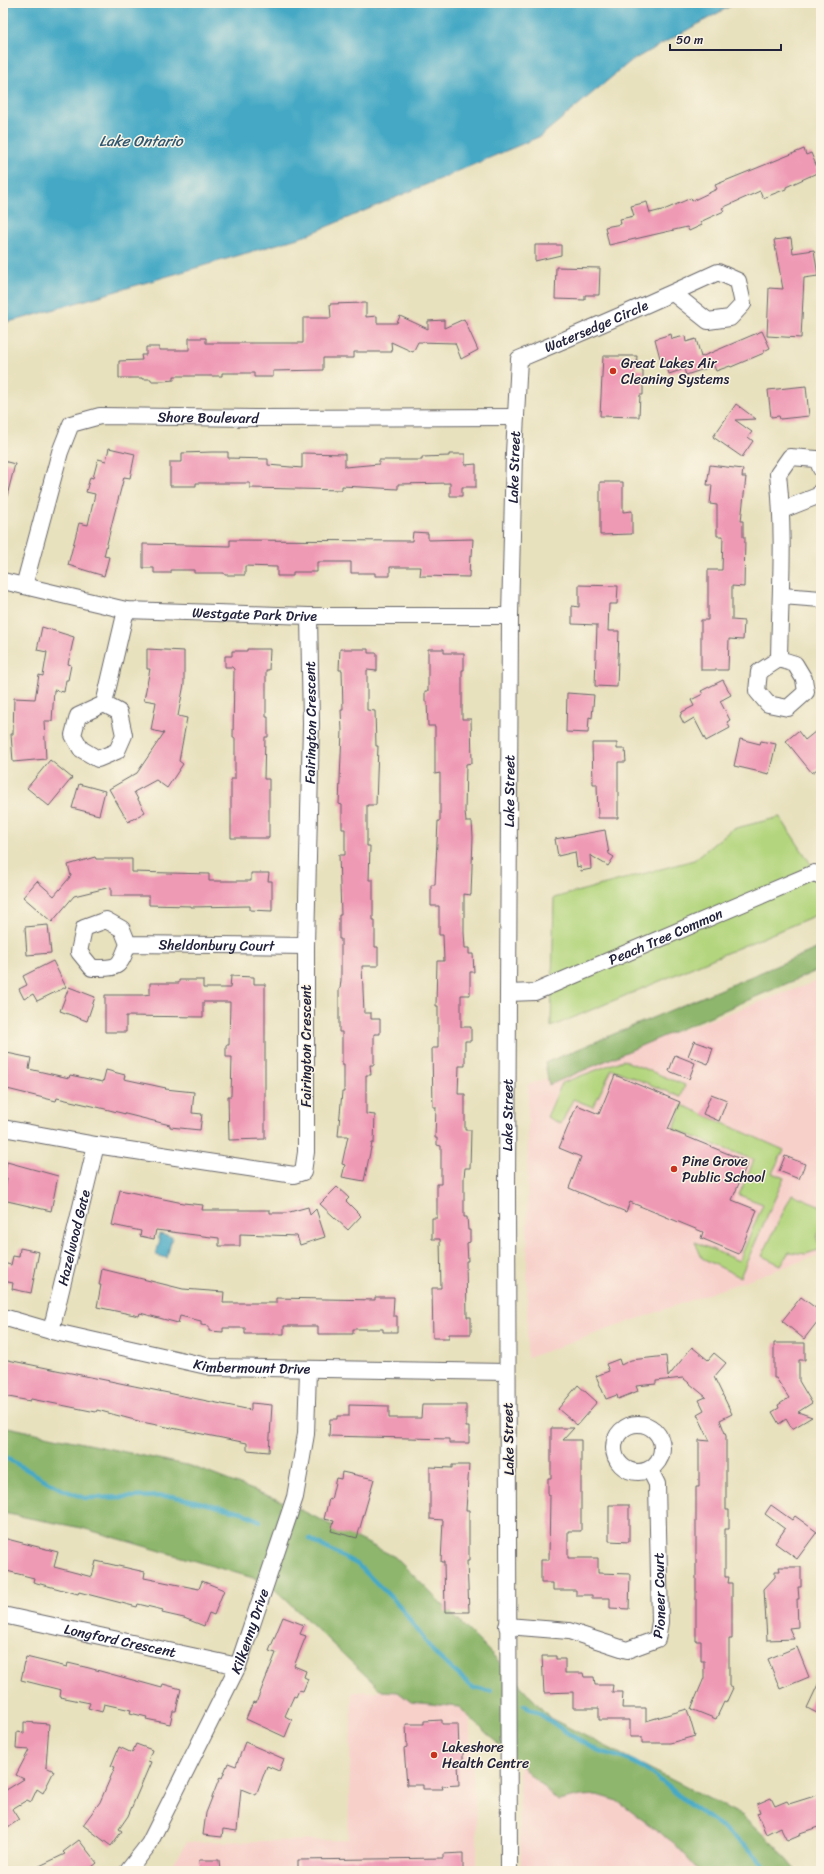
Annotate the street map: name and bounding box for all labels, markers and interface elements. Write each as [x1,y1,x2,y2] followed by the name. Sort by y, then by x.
[670,26,781,52] scale bar
[676,29,703,51] text: 50 m
[99,128,184,154] water label: Lake Ontario
[541,293,653,360] street label: Watersedge Circle
[621,351,730,392] place label: Great Lakes Air Cleaning Systems
[608,366,618,376] marker: Great Lakes Air Cleaning Systems
[157,405,260,431] street label: Shore Boulevard
[501,430,528,504] street label: Lake Street
[192,600,317,629] street label: Westgate Park Drive
[298,661,324,784] street label: Fairington Crescent
[497,755,522,827] street label: Lake Street
[605,901,727,972] street label: Peach Tree Common
[158,932,276,959] street label: Sheldonbury Court
[294,985,319,1107] street label: Fairington Crescent
[495,1079,521,1151] street label: Lake Street
[682,1149,766,1190] place label: Pine Grove Public School
[669,1164,679,1174] marker: Pine Grove Public School
[50,1187,98,1288] street label: Hazelwood Gate
[191,1351,311,1382] street label: Kimbermount Drive
[495,1403,522,1475] street label: Lake Street
[645,1552,673,1640] street label: Pioneer Court
[224,1585,276,1679] street label: Kilkenny Drive
[62,1617,178,1665] street label: Longford Crescent
[442,1735,529,1776] place label: Lakeshore Health Centre
[429,1750,439,1760] marker: Lakeshore Health Centre

